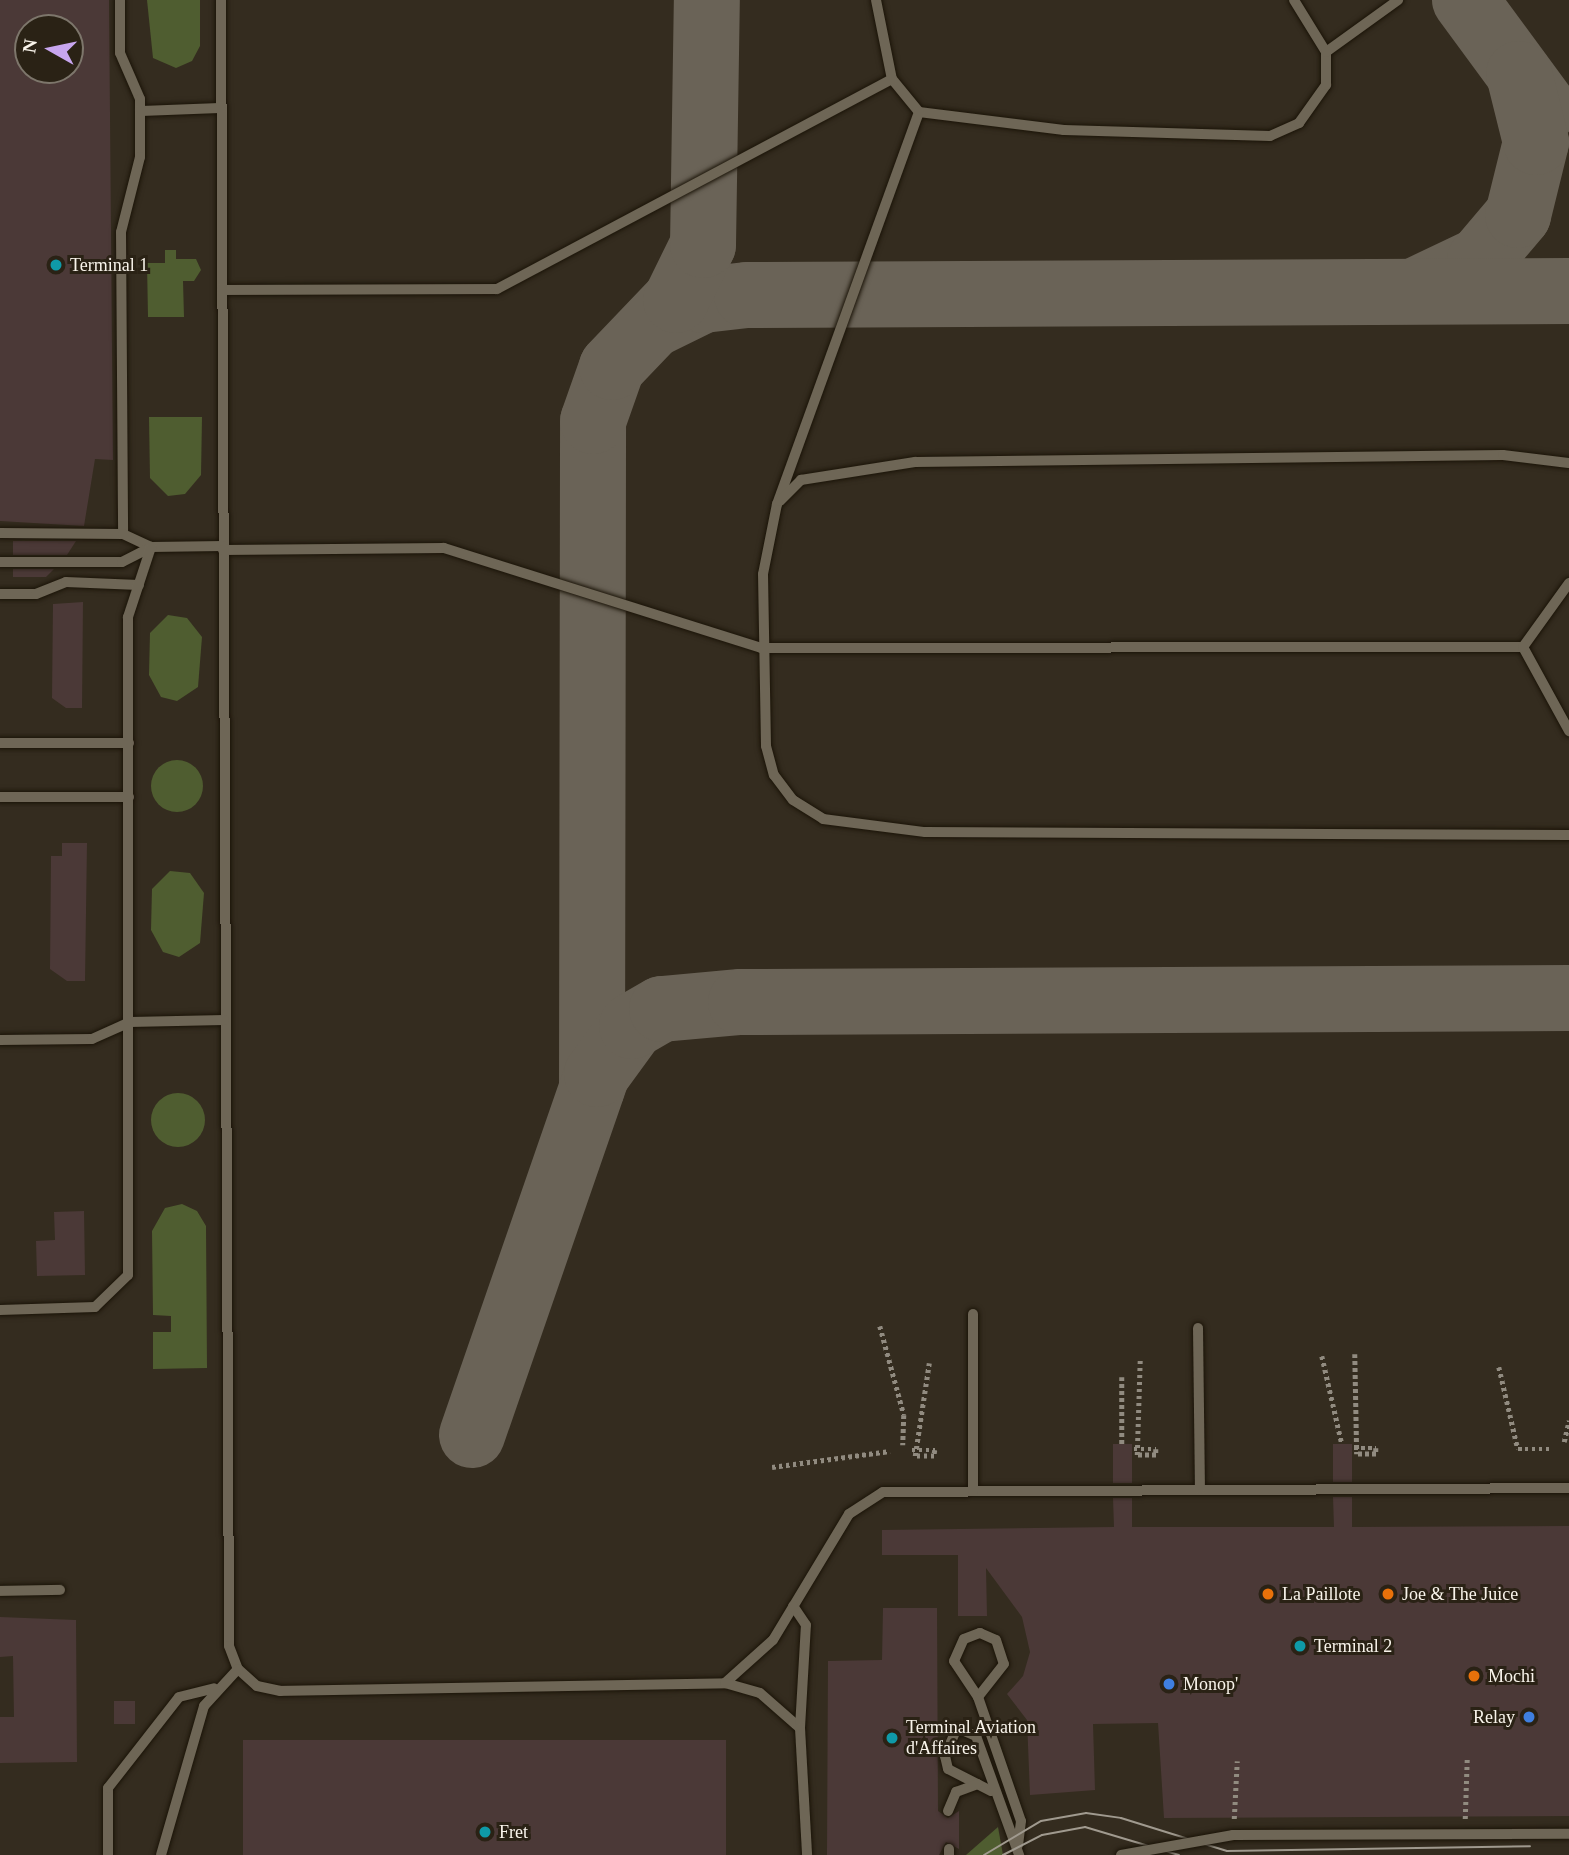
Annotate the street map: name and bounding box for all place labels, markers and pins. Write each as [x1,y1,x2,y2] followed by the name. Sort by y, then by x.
[70,254,148,276] place label: Terminal 1
[48,257,64,273] marker: Terminal 1
[1282,1583,1360,1605] place label: La Paillote
[1402,1583,1518,1605] place label: Joe & The Juice
[1260,1586,1276,1602] marker: La Paillote
[1380,1586,1396,1602] marker: Joe & The Juice
[1314,1635,1392,1657] place label: Terminal 2
[1292,1638,1308,1654] marker: Terminal 2
[1488,1665,1535,1687] place label: Mochi
[1466,1668,1482,1684] marker: Mochi
[1183,1673,1238,1695] place label: Monop'
[1161,1676,1177,1692] marker: Monop'
[1473,1706,1515,1728] place label: Relay
[1521,1709,1537,1725] marker: Relay
[906,1717,1037,1760] place label: Terminal Aviation d'Affaires
[884,1730,900,1746] marker: Terminal Aviation d'Affaires
[499,1821,528,1843] place label: Fret
[477,1824,493,1840] marker: Fret

